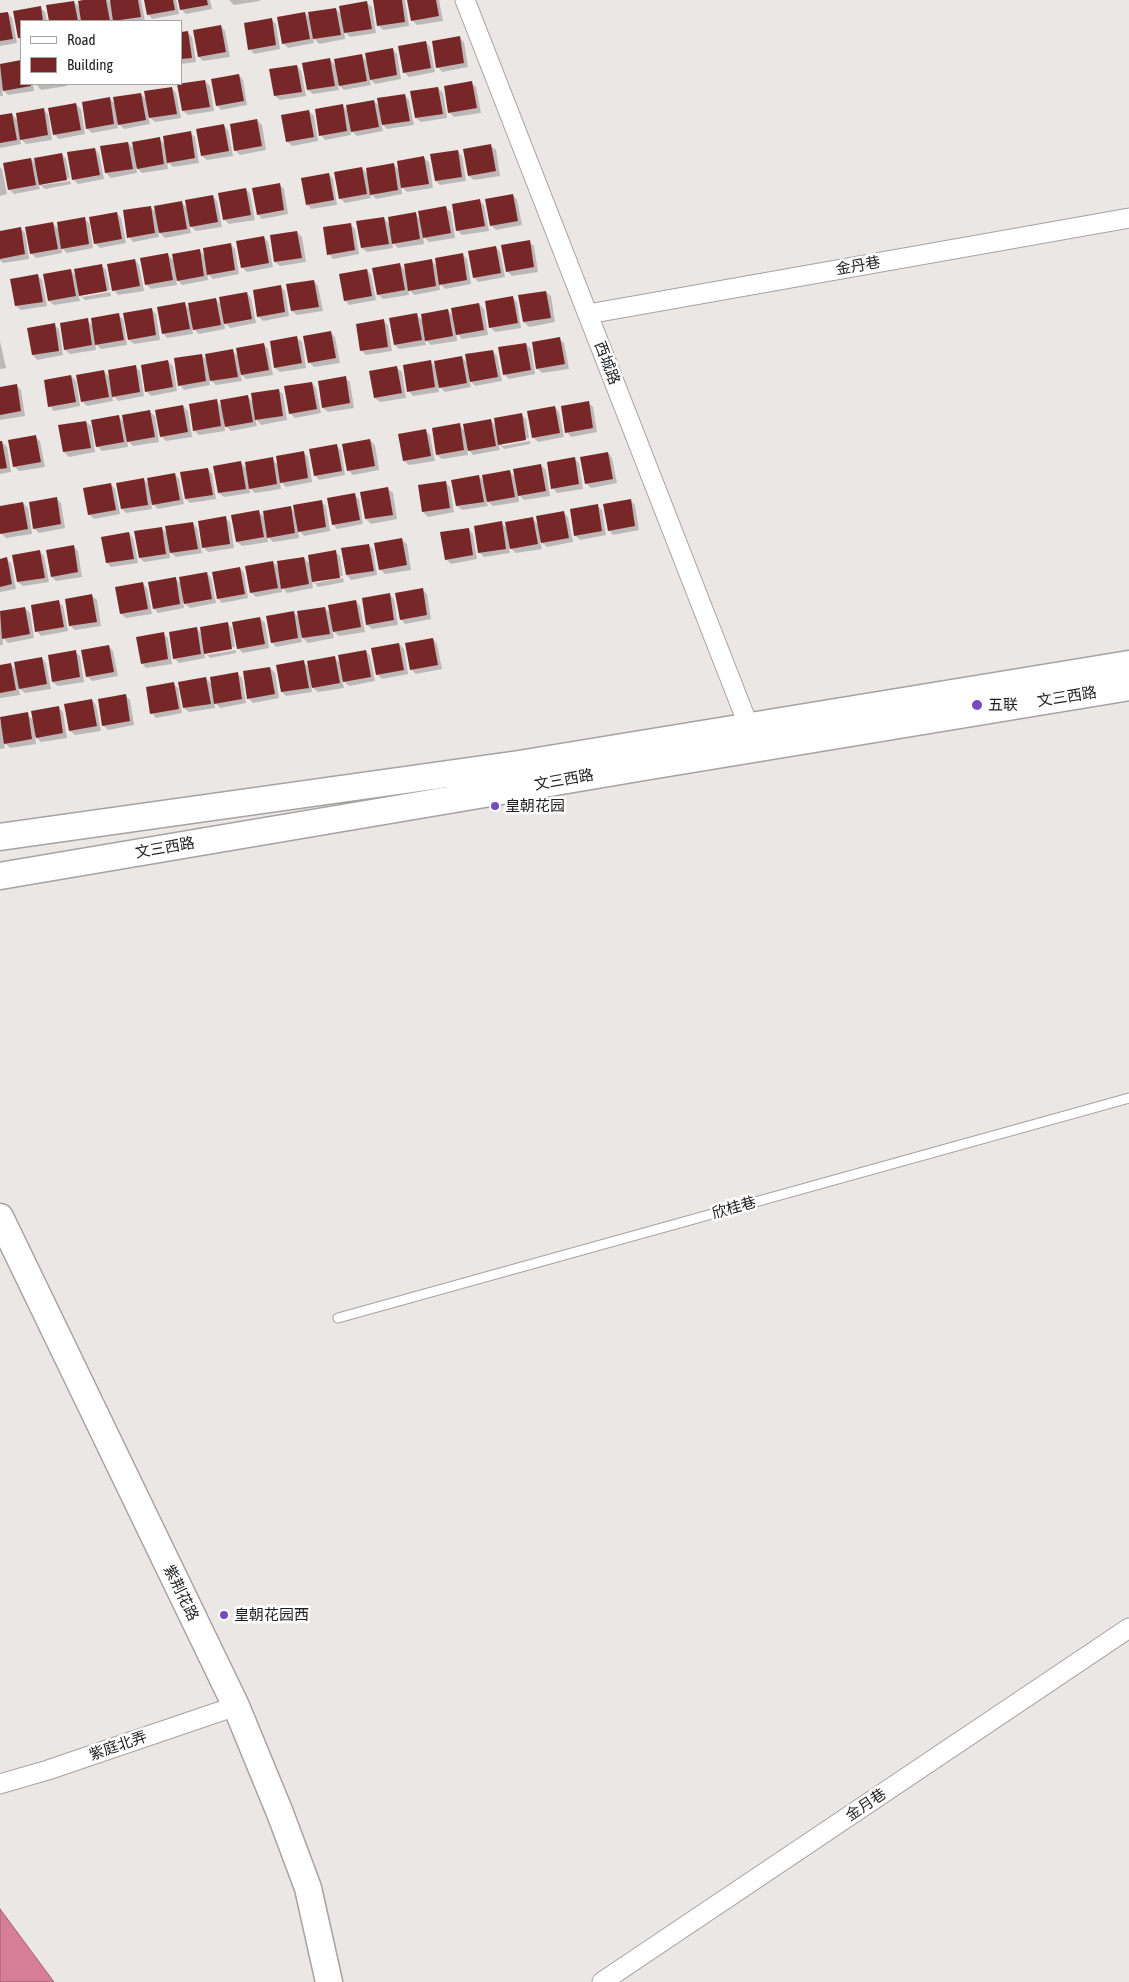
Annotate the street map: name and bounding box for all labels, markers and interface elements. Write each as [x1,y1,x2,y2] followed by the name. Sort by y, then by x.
[20,20,182,85] legend
[67,31,96,48] text: Road
[67,56,113,73] text: Building
[834,253,882,279] street label: 金丹巷
[591,339,623,387] street label: 西城路
[1036,683,1098,711] street label: 文三西路
[988,696,1018,714] place label: 五联
[970,698,984,712] marker: 五联
[533,766,595,794] street label: 文三西路
[505,797,565,815] place label: 皇朝花园
[489,800,501,812] marker: 皇朝花园
[134,834,196,862] street label: 文三西路
[710,1193,758,1223] street label: 欣桂巷
[160,1562,202,1624] street label: 紫荆花路
[234,1606,309,1624] place label: 皇朝花园西
[218,1609,230,1621] marker: 皇朝花园西
[87,1728,149,1764] street label: 紫庭北弄
[842,1785,890,1825] street label: 金月巷

